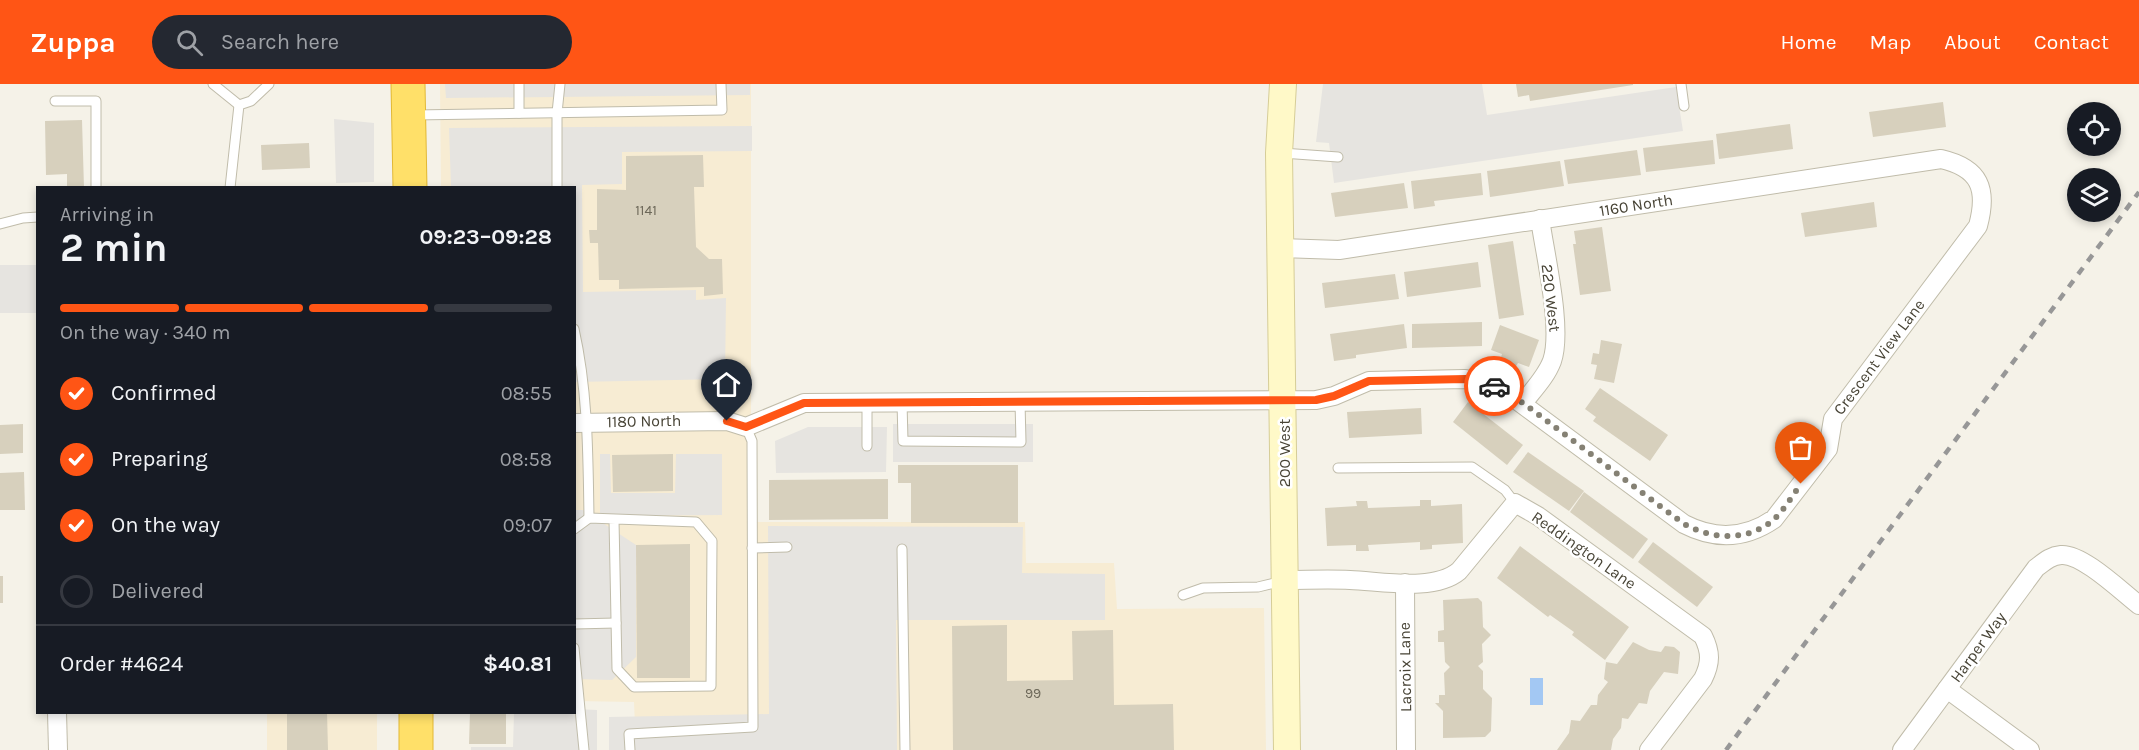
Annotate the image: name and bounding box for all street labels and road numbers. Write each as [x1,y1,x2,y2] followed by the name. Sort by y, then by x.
[1598,190,1674,220] street label: 1160 North
[1537,263,1565,333] street label: 220 West
[1829,295,1929,419] street label: Crescent View Lane
[606,411,682,431] street label: 1180 North
[1275,419,1294,487] street label: 200 West
[1528,507,1640,593] street label: Reddington Lane
[1946,608,2010,686] street label: Harper Way
[1395,622,1415,712] street label: Lacroix Lane

